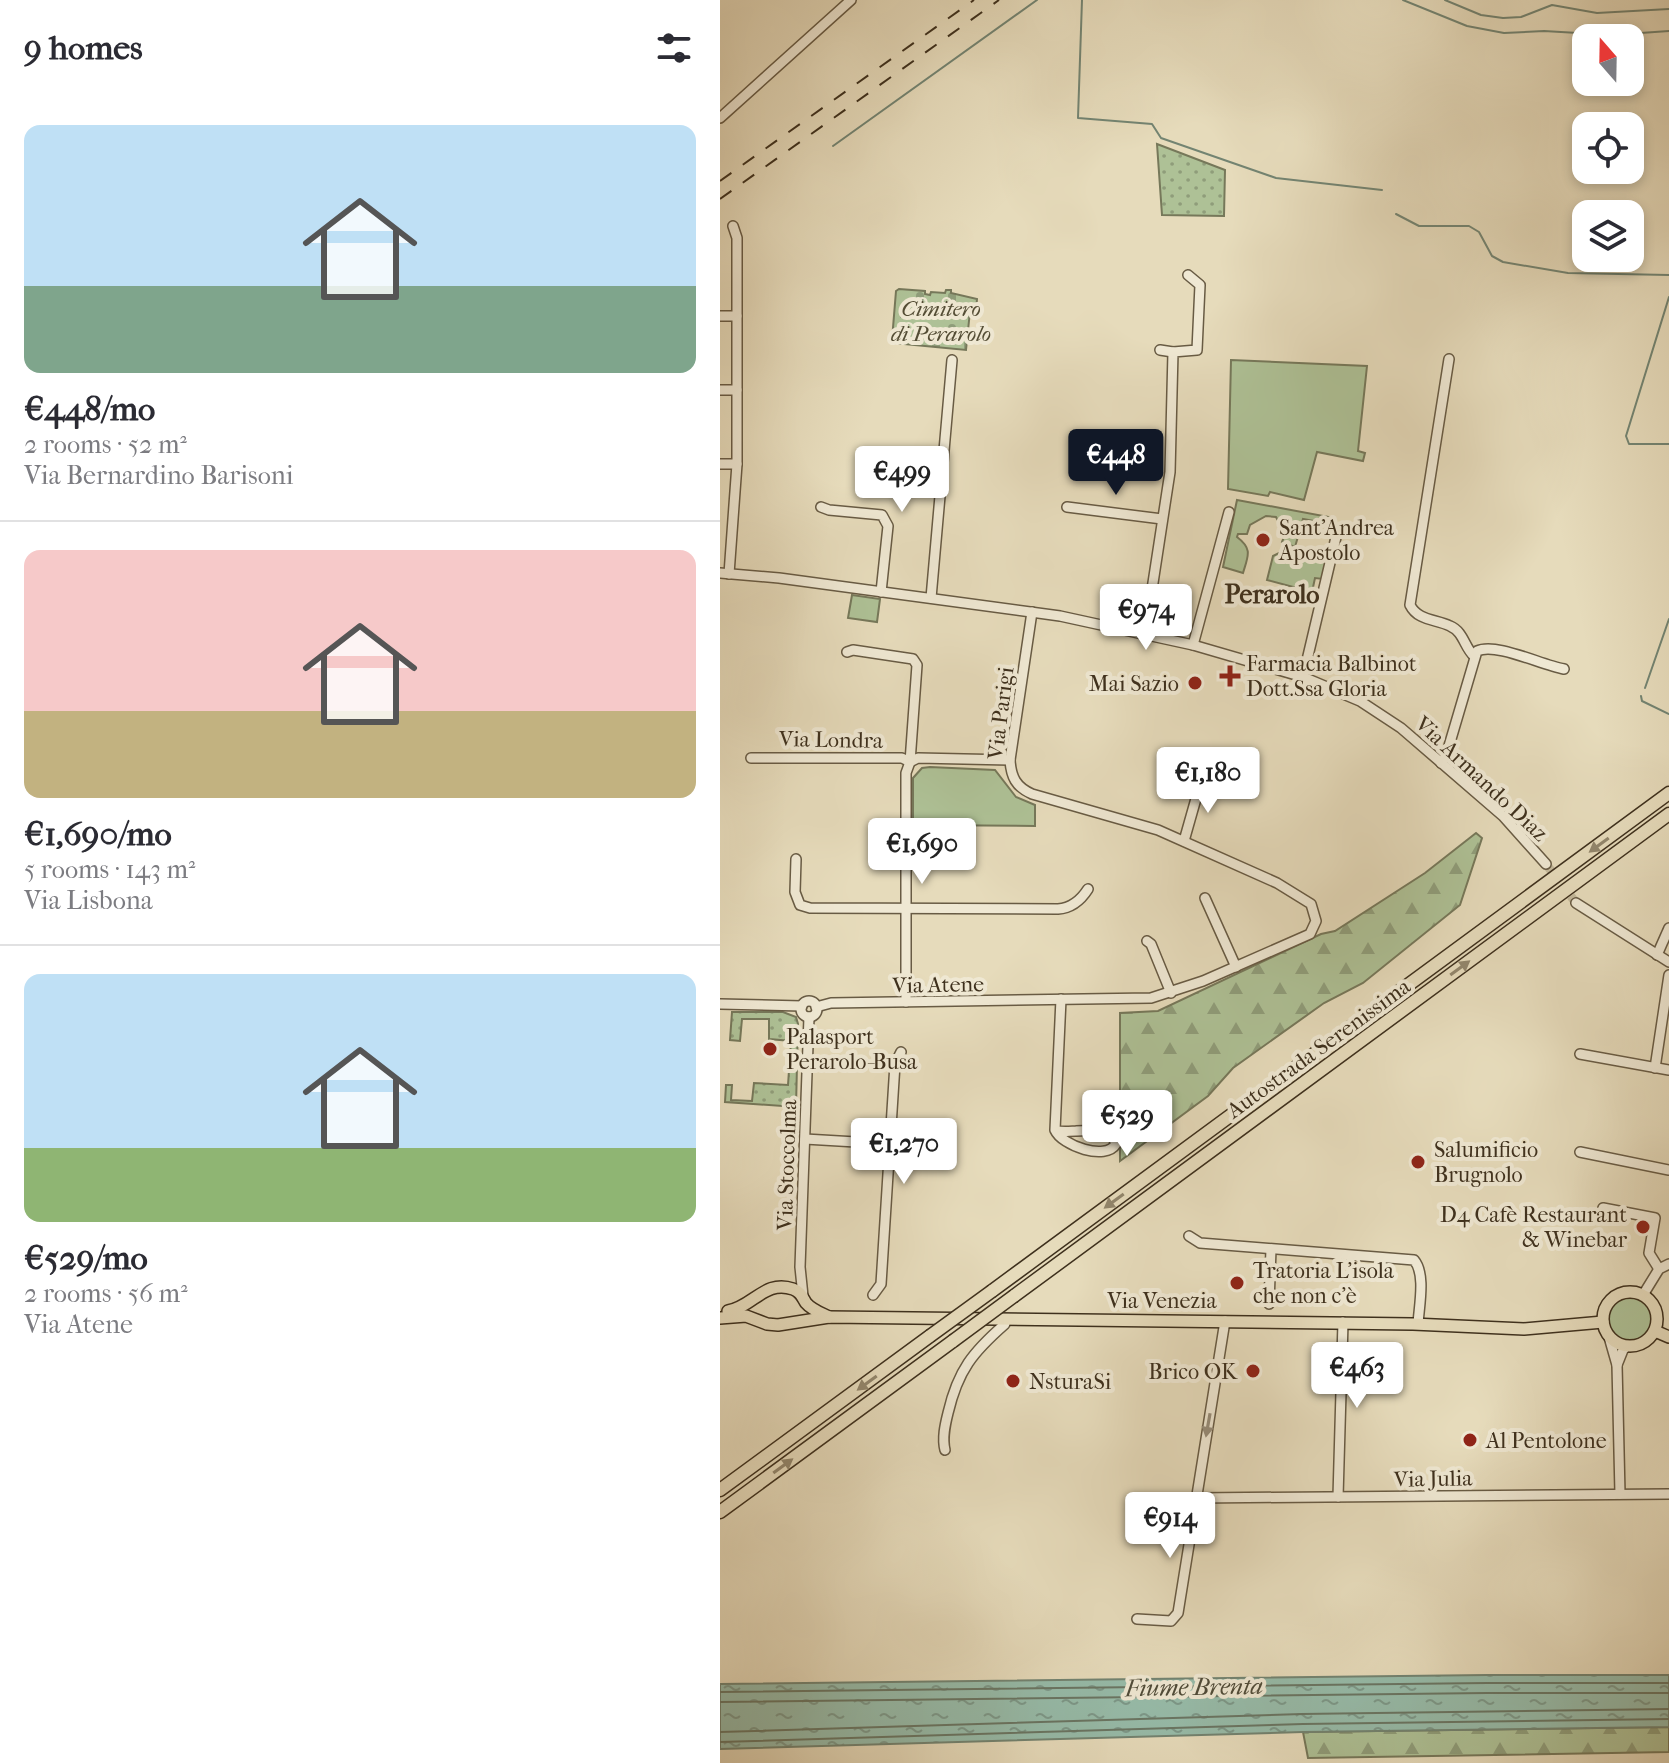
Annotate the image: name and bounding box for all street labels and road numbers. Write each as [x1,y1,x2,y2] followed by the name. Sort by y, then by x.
[982,665,1020,762] street label: Via Parigi
[1409,710,1553,847] street label: Via Armando Diaz
[778,726,884,754] street label: Via Londra
[891,971,984,999] street label: Via Atene
[1221,973,1416,1125] street label: Autostrada Serenissima
[772,1098,802,1232] street label: Via Stoccolma
[1106,1288,1218,1314] street label: Via Venezia
[1392,1465,1473,1493] street label: Via Julia

